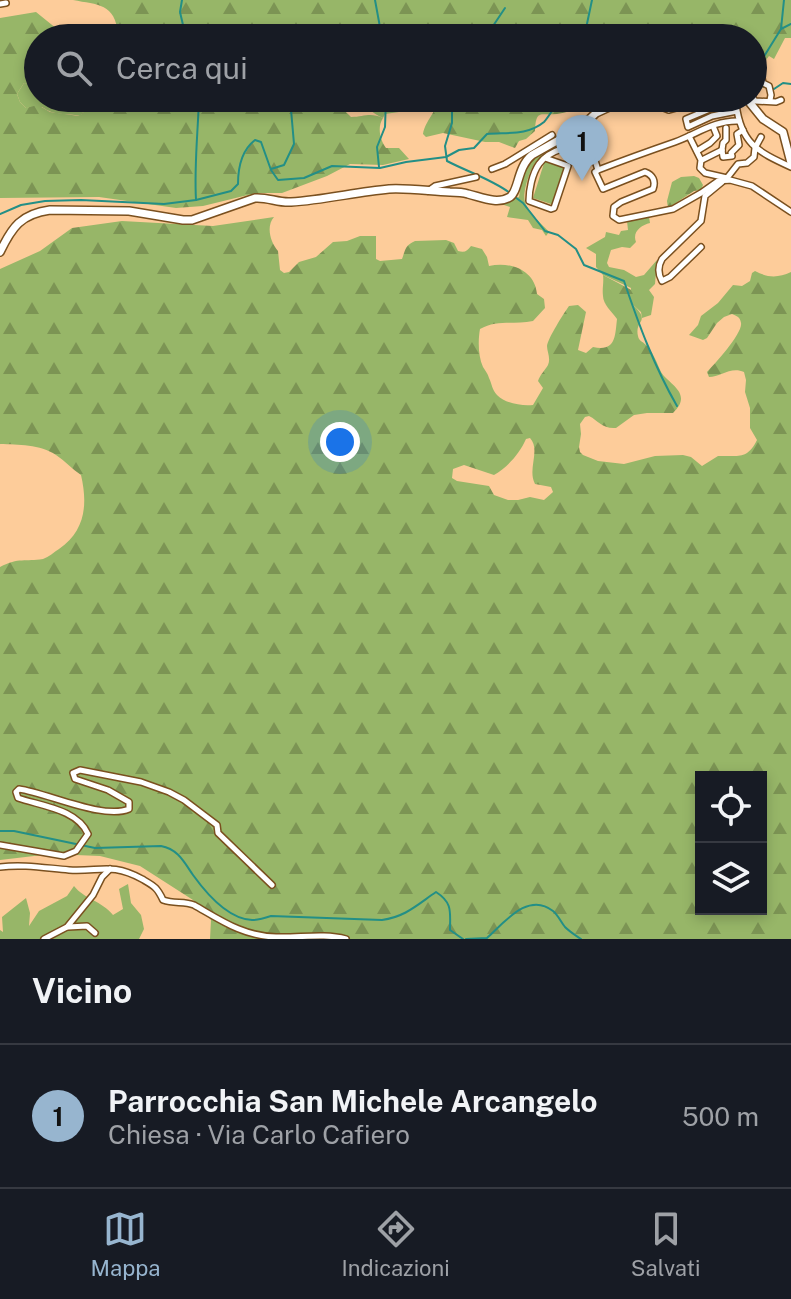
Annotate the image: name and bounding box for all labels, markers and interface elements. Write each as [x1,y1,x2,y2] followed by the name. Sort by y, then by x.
[24,24,767,112] search box
[52,46,96,90] icon: search
[116,50,248,86] text: Cerca qui
[556,115,608,181] pin: 1
[320,422,360,462] your location
[695,771,767,915] map controls
[695,771,767,843] button: locate
[695,843,767,915] button: layers
[32,971,132,1011] text: Vicino
[108,1083,597,1119] text: Parrocchia San Michele Arcangelo
[52,1101,64,1132] text: 1
[682,1101,759,1132] text: 500 m
[108,1119,410,1150] text: Chiesa · Via Carlo Cafiero
[91,1207,160,1281] tab: Mappa
[342,1207,450,1281] tab: Indicazioni
[631,1207,700,1281] tab: Salvati

